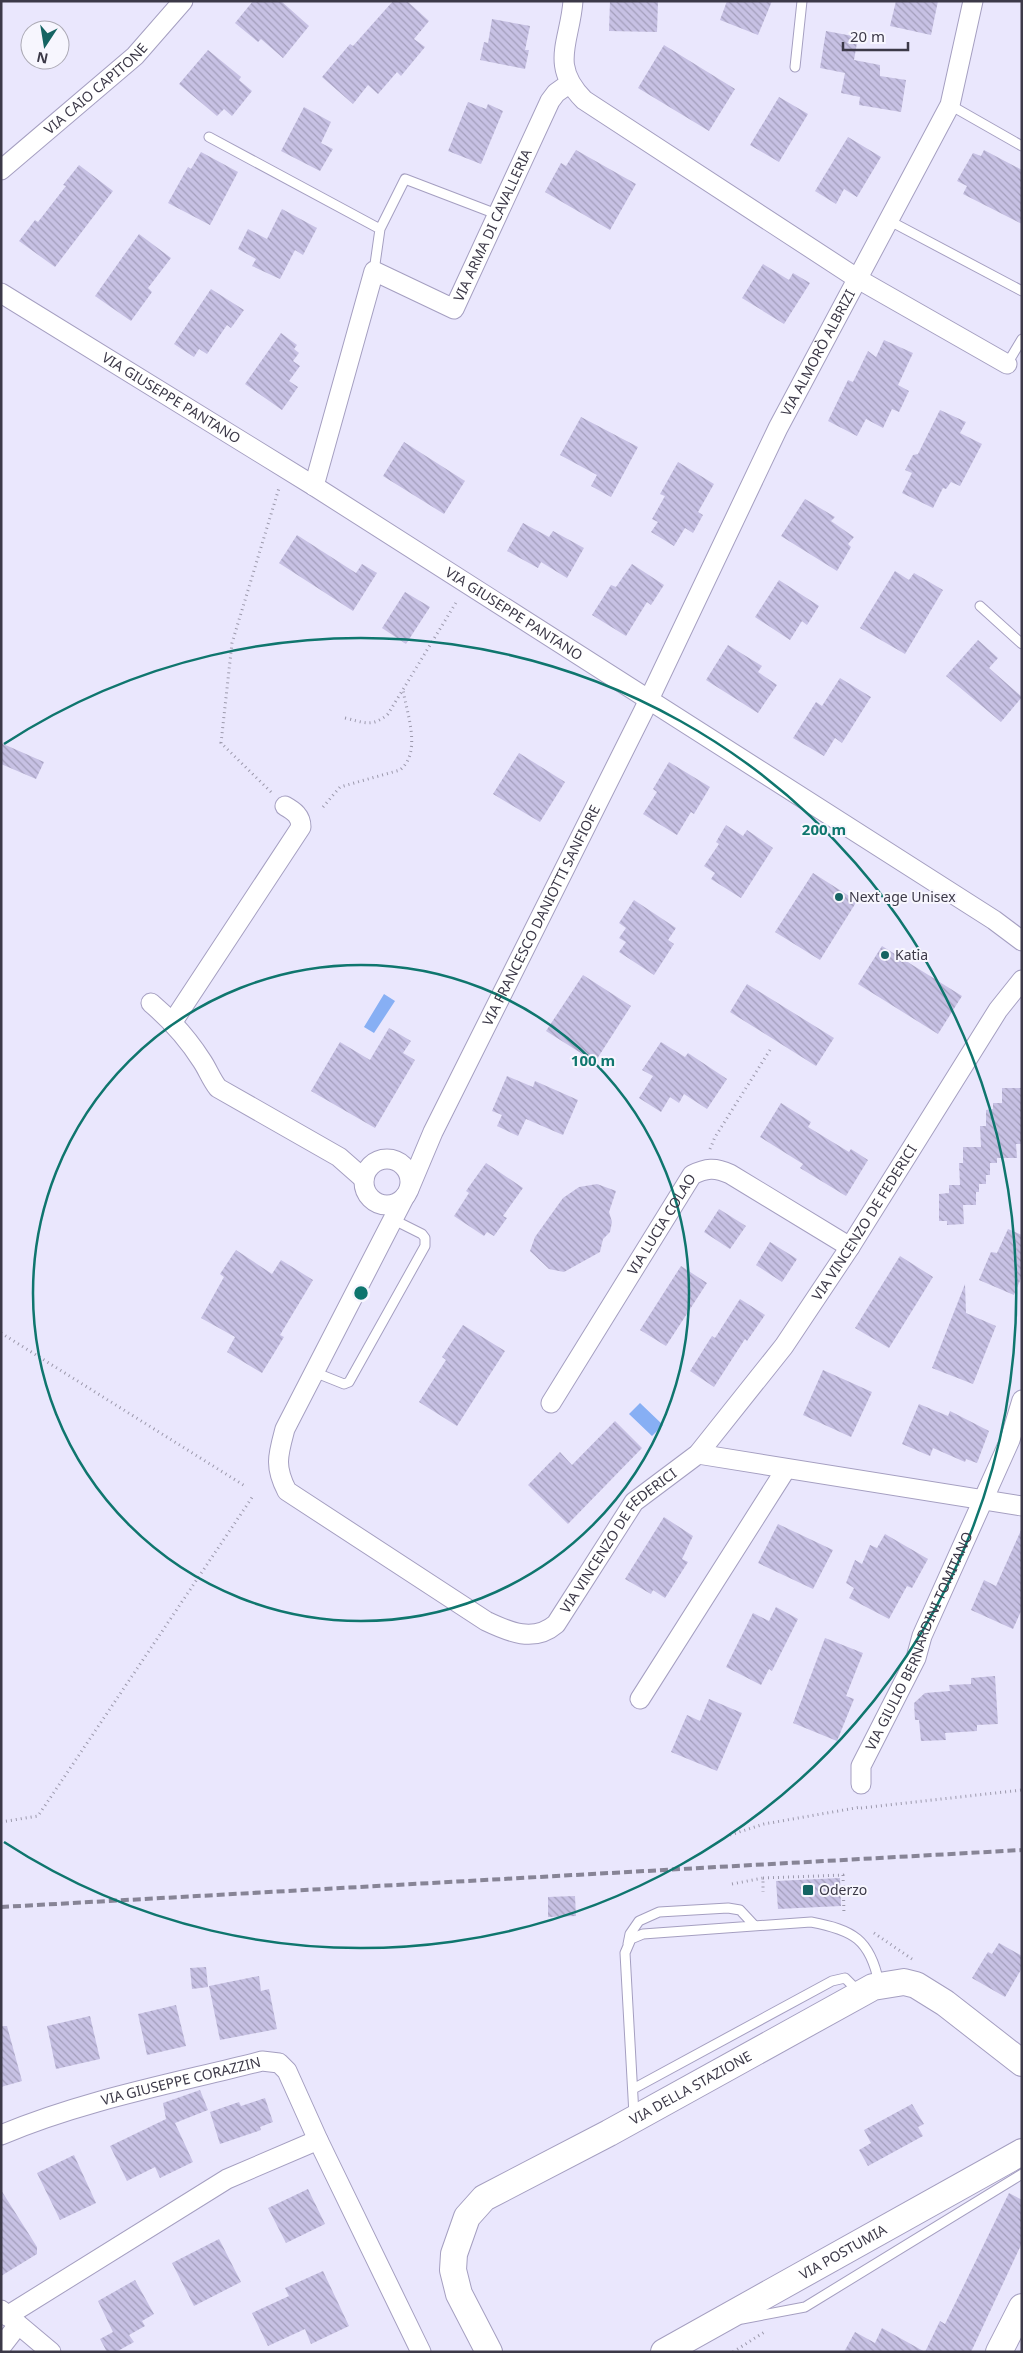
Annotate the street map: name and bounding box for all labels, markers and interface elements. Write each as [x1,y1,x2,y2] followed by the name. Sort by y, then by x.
[20,20,70,70] north arrow
[843,20,908,52] scale bar
[850,26,885,46] text: 20 m
[41,38,149,138] street label: VIA CAIO CAPITONE
[449,146,536,305] street label: VIA ARMA DI CAVALLERIA
[776,286,859,419] street label: VIA ALMORÒ ALBRIZI
[99,348,244,448] street label: VIA GIUSEPPE PANTANO
[442,562,587,664] street label: VIA GIUSEPPE PANTANO
[478,802,604,1029] street label: VIA FRANCESCO DANIOTTI SANFIORE
[802,819,846,839] text: 200 m
[849,887,956,906] place label: Next age Unisex
[833,891,845,903] marker: Next age Unisex
[895,945,928,964] place label: Katia
[879,949,891,961] marker: Katia
[571,1050,615,1070] text: 100 m
[807,1141,921,1304] street label: VIA VINCENZO DE FEDERICI
[622,1170,700,1278] street label: VIA LUCIA COLAO
[352,1284,370,1302] centre of rings
[555,1463,680,1617] street label: VIA VINCENZO DE FEDERICI
[861,1528,977,1754] street label: VIA GIULIO BERNARDINI TOMITANO
[819,1880,867,1899] place label: Oderzo
[801,1883,815,1897] marker: Oderzo
[626,2046,755,2129] street label: VIA DELLA STAZIONE
[99,2052,262,2109] street label: VIA GIUSEPPE CORAZZIN
[796,2220,890,2284] street label: VIA POSTUMIA

